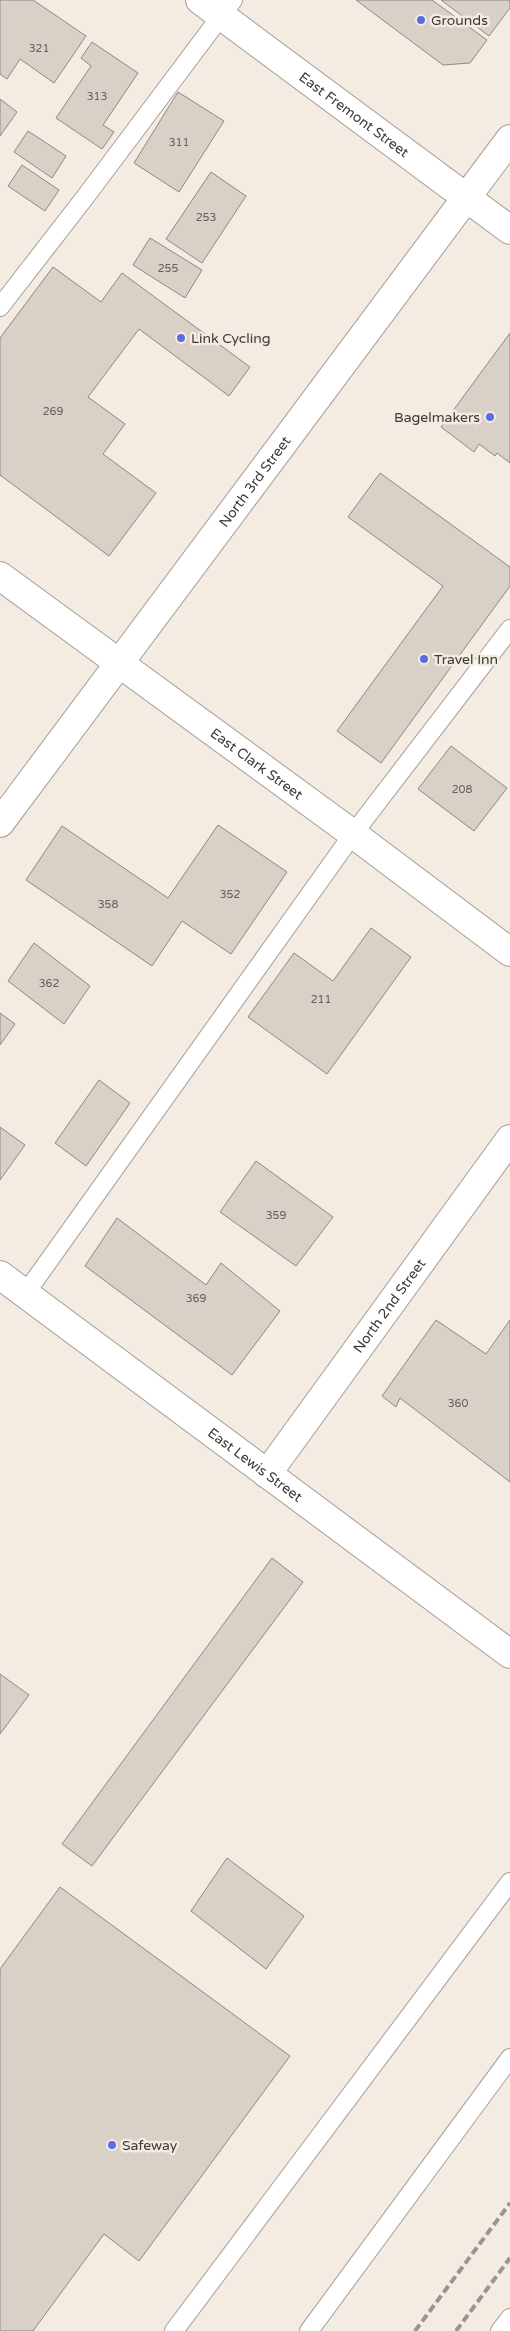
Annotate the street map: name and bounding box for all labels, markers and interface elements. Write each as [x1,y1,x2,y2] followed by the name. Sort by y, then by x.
[431,12,488,29] place label: Grounds
[415,14,427,26] marker: Grounds
[29,42,49,55] house number: 321
[296,68,413,161] street label: East Fremont Street
[87,90,107,103] house number: 313
[169,136,189,149] house number: 311
[196,211,216,224] house number: 253
[158,262,178,275] house number: 255
[191,330,271,347] place label: Link Cycling
[175,332,187,344] marker: Link Cycling
[43,405,63,418] house number: 269
[394,409,480,426] place label: Bagelmakers
[484,411,496,423] marker: Bagelmakers
[215,432,294,530] street label: North 3rd Street
[434,651,498,668] place label: Travel Inn
[418,653,430,665] marker: Travel Inn
[207,724,307,803] street label: East Clark Street
[452,783,472,796] house number: 208
[220,888,240,901] house number: 352
[98,898,118,911] house number: 358
[39,977,59,990] house number: 362
[311,993,331,1006] house number: 211
[266,1209,286,1222] house number: 359
[349,1255,429,1356] street label: North 2nd Street
[186,1292,206,1305] house number: 369
[448,1397,468,1410] house number: 360
[205,1424,306,1506] street label: East Lewis Street
[122,2137,178,2154] place label: Safeway
[106,2139,118,2151] marker: Safeway

